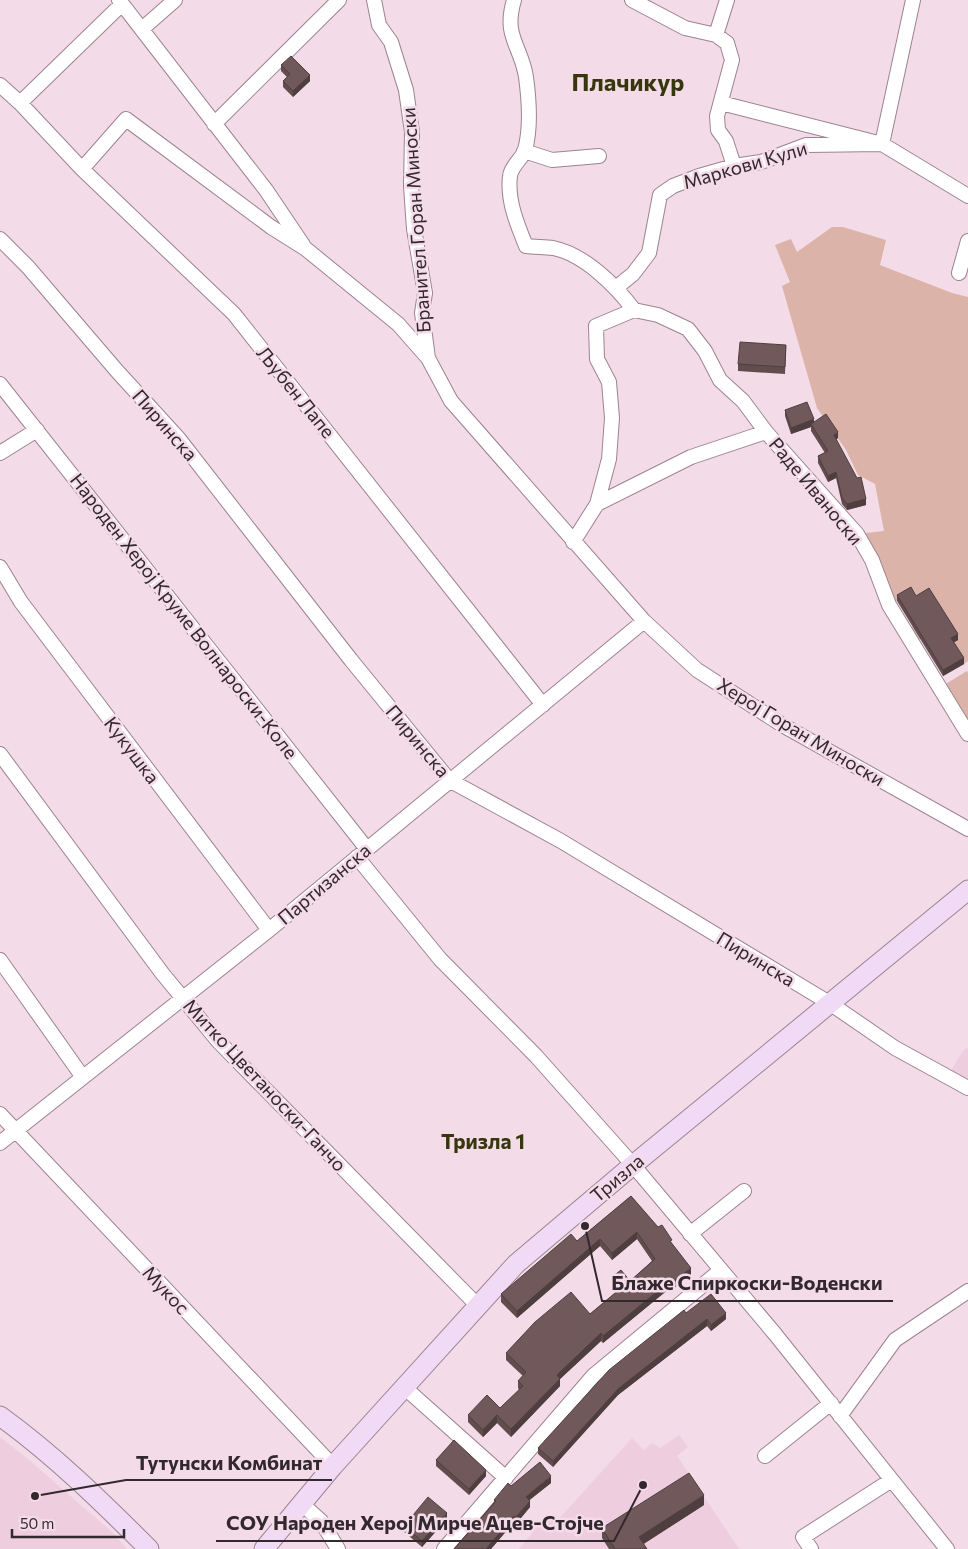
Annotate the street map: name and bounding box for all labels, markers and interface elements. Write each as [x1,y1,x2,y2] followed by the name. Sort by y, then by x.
[572,67,684,96] district label: Плачикур
[396,107,435,333] street label: Бранител Горан Миноски
[680,136,809,193] street label: Маркови Кули
[252,341,340,442] street label: Љубен Лапе
[128,384,203,465] street label: Пиринска
[765,432,868,549] street label: Раде Иваноски
[66,468,303,763] street label: Народен Херој Круме Волнароски-Коле
[713,673,889,791] street label: Херој Горан Миноски
[382,700,455,782] street label: Пиринска
[100,712,165,788] street label: Кукушка
[273,838,375,929] street label: Партизанска
[713,926,800,991] street label: Пиринска
[179,993,352,1176] street label: Митко Цветаноски-Ганчо
[441,1128,525,1153] district label: Тризла 1
[585,1149,648,1207] street label: Тризла
[138,1261,195,1319] street label: Мукос
[602,1266,893,1301] callout: Блаже Спиркоски-Воденски
[611,1270,883,1294] text: Блаже Спиркоски-Воденски
[126,1445,332,1480] callout: Тутунски Комбинат
[136,1450,323,1474] text: Тутунски Комбинат
[12,1506,125,1538] scale bar
[216,1506,614,1541] callout: СОУ Народен Херој Мирче Ацев-Стојче
[226,1510,604,1534] text: СОУ Народен Херој Мирче Ацев-Стојче
[20,1514,54,1532] text: 50 m

